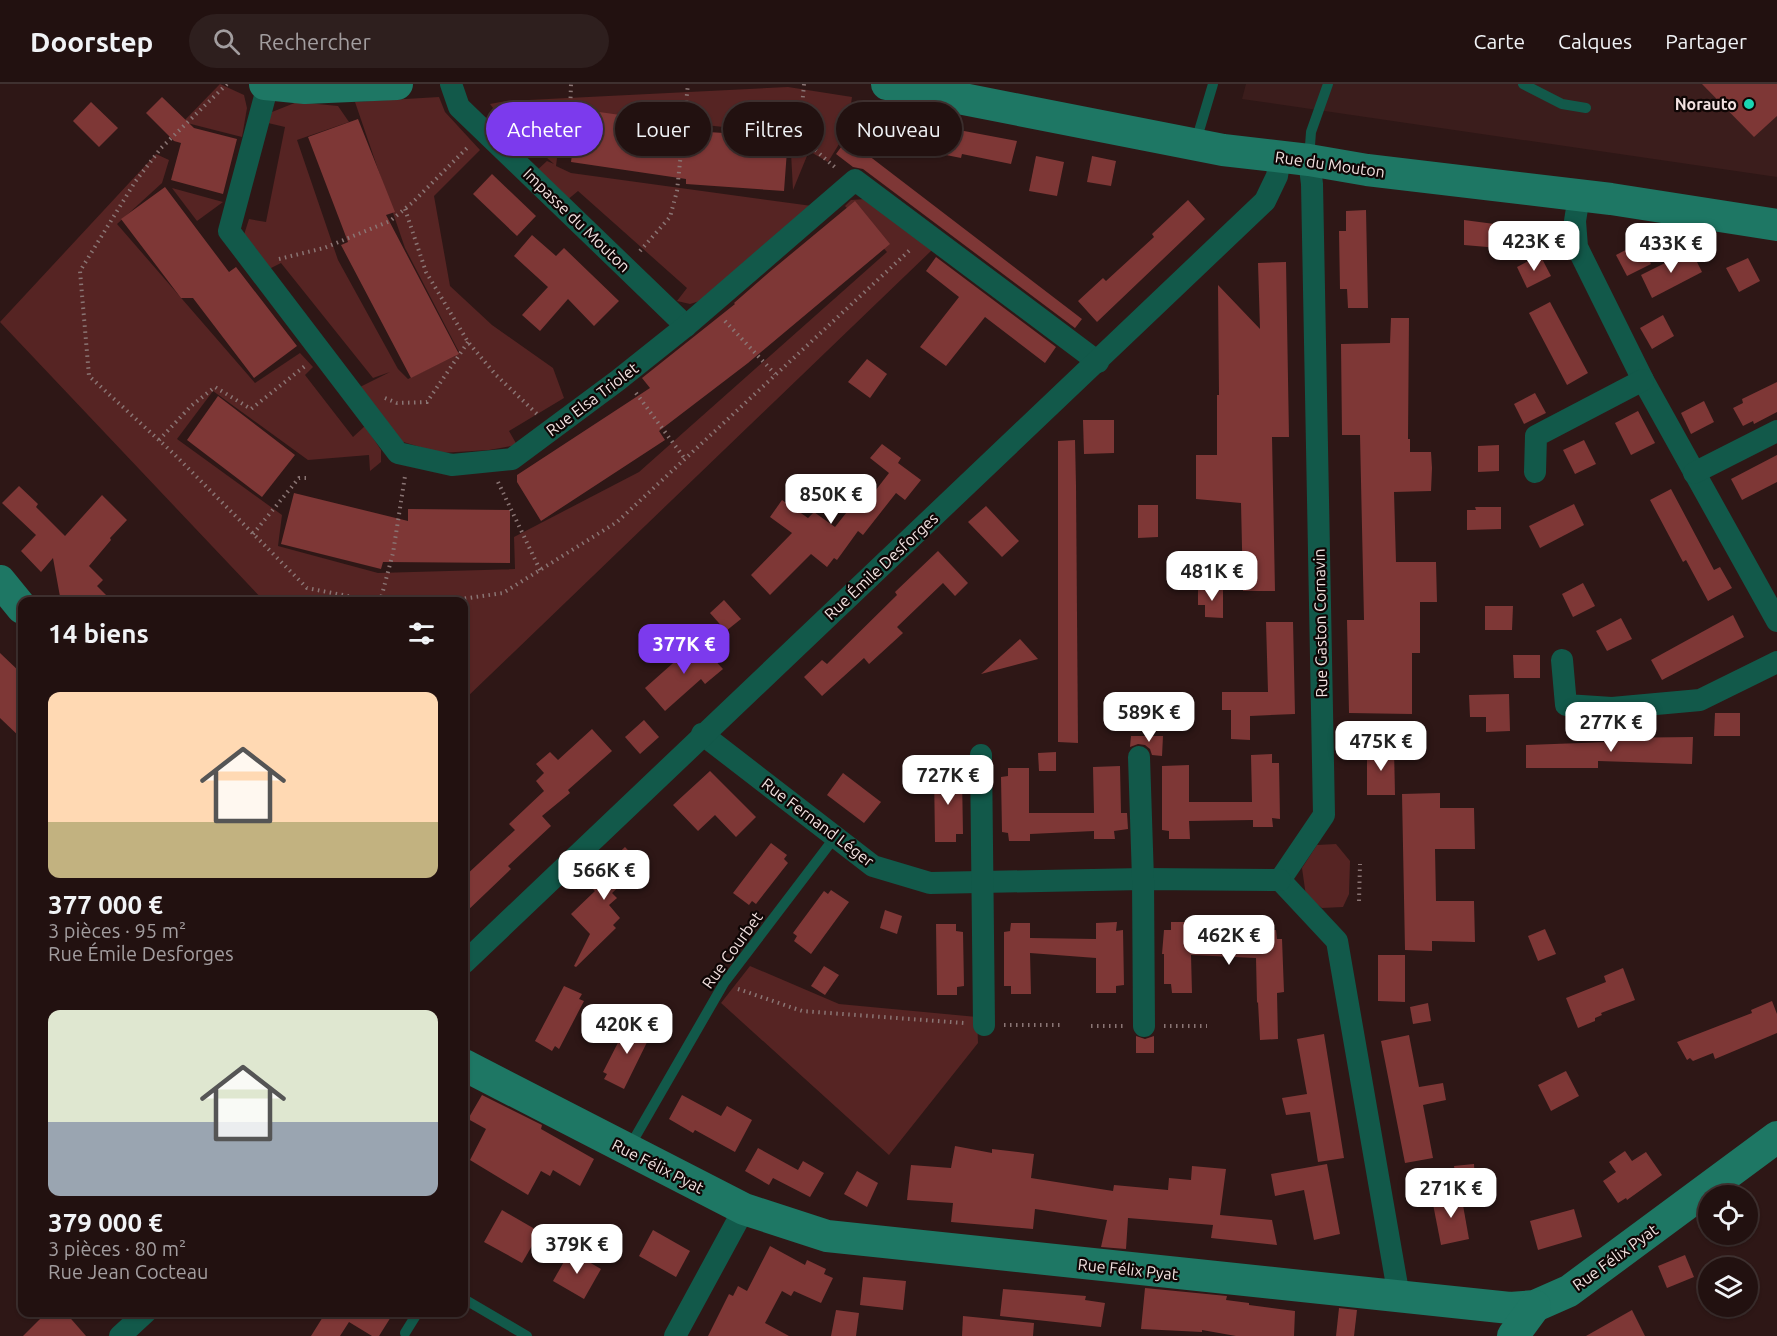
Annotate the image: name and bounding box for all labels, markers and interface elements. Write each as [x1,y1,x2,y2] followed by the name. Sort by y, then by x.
[189,14,609,68] search box
[210,25,243,58] icon: search
[30,26,153,57] text: Doorstep
[258,29,371,54] text: Rechercher
[1474,29,1525,53] text: Carte
[1558,29,1632,53] text: Calques
[1665,29,1747,53] text: Partager
[1675,95,1737,113] place label: Norauto
[1742,97,1756,111] marker: Norauto
[486,102,603,156] chip: Acheter
[615,102,711,156] chip: Louer
[723,102,824,156] chip: Filtres
[836,102,962,156] chip: Nouveau
[1274,147,1386,181] street label: Rue du Mouton
[520,164,634,276] street label: Impasse du Mouton
[1485,221,1583,272] pin: 423K €
[1622,223,1720,274] pin: 433K €
[1502,229,1566,252] text: 423K €
[1639,231,1703,254] text: 433K €
[542,358,642,439] street label: Rue Elsa Triolet
[782,474,880,525] pin: 850K €
[799,482,863,505] text: 850K €
[819,507,941,623] street label: Rue Émile Desforges
[1310,548,1330,698] street label: Rue Gaston Cornavin
[1163,551,1261,602] pin: 481K €
[1180,559,1244,582] text: 481K €
[405,617,438,650] icon: filters
[48,619,149,648] text: 14 biens
[635,624,733,675] pin: 377K €
[652,632,716,655] text: 377K €
[1100,692,1198,743] pin: 589K €
[1117,700,1181,723] text: 589K €
[1562,702,1660,753] pin: 277K €
[1579,710,1643,733] text: 277K €
[1332,721,1430,772] pin: 475K €
[1349,729,1413,752] text: 475K €
[189,731,297,839] icon: home
[899,755,997,806] pin: 727K €
[916,763,980,786] text: 727K €
[758,774,878,870] street label: Rue Fernand Léger
[555,850,653,901] pin: 566K €
[572,858,636,881] text: 566K €
[48,890,163,919] text: 377 000 €
[698,908,766,992] street label: Rue Courbet
[1180,915,1278,966] pin: 462K €
[48,919,186,942] text: 3 pièces · 95 m²
[1197,923,1261,946] text: 462K €
[48,942,234,965] text: Rue Émile Desforges
[578,1004,676,1055] pin: 420K €
[595,1012,659,1035] text: 420K €
[189,1049,297,1157] icon: home
[609,1135,708,1197] street label: Rue Félix Pyat
[1402,1168,1500,1219] pin: 271K €
[1419,1176,1483,1199] text: 271K €
[1698,1185,1758,1317] map controls
[1698,1185,1758,1245] button: locate
[48,1208,163,1237] text: 379 000 €
[1569,1220,1662,1294] street label: Rue Félix Pyat
[528,1224,626,1275] pin: 379K €
[545,1232,609,1255] text: 379K €
[48,1237,186,1260] text: 3 pièces · 80 m²
[1077,1255,1180,1283] street label: Rue Félix Pyat
[1698,1257,1758,1317] button: layers
[48,1260,208,1283] text: Rue Jean Cocteau

